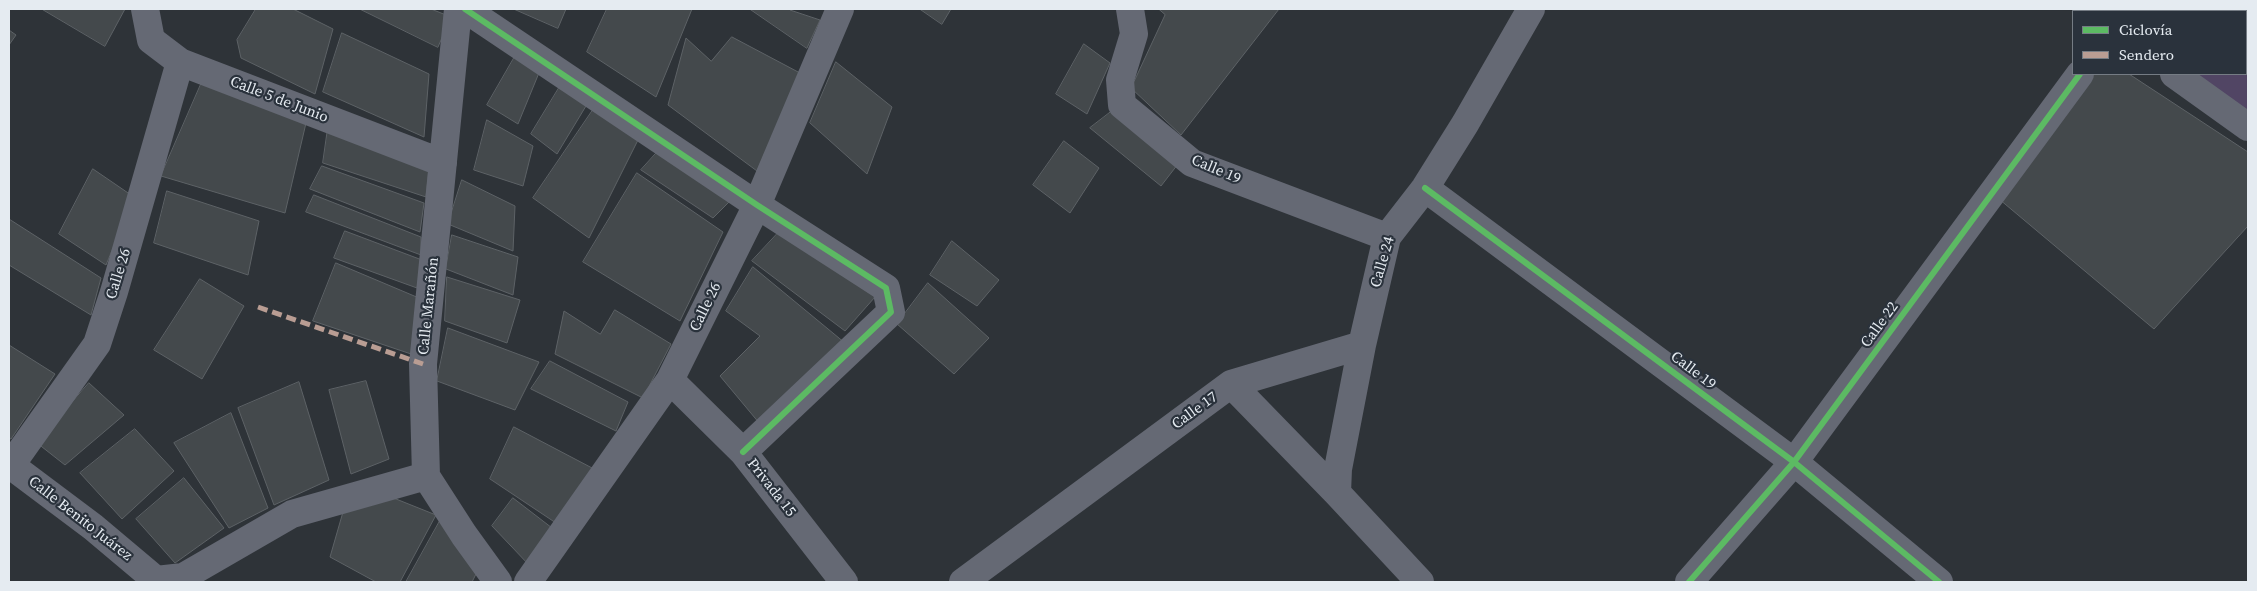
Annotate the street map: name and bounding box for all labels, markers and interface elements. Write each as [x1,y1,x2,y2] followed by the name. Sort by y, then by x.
[2072,10,2247,75] legend
[2119,19,2172,40] text: Ciclovía
[2119,44,2174,65] text: Sendero
[227,73,331,127] street label: Calle 5 de Junio
[1188,152,1244,188] street label: Calle 19
[1367,234,1399,290] street label: Calle 24
[103,246,135,302] street label: Calle 26
[415,256,443,356] street label: Calle Marañón
[686,280,726,334] street label: Calle 26
[1857,299,1903,351] street label: Calle 22
[1667,348,1719,394] street label: Calle 19
[1169,388,1221,434] street label: Calle 17
[743,455,799,521] street label: Privada 15
[25,473,135,565] street label: Calle Benito Juárez

